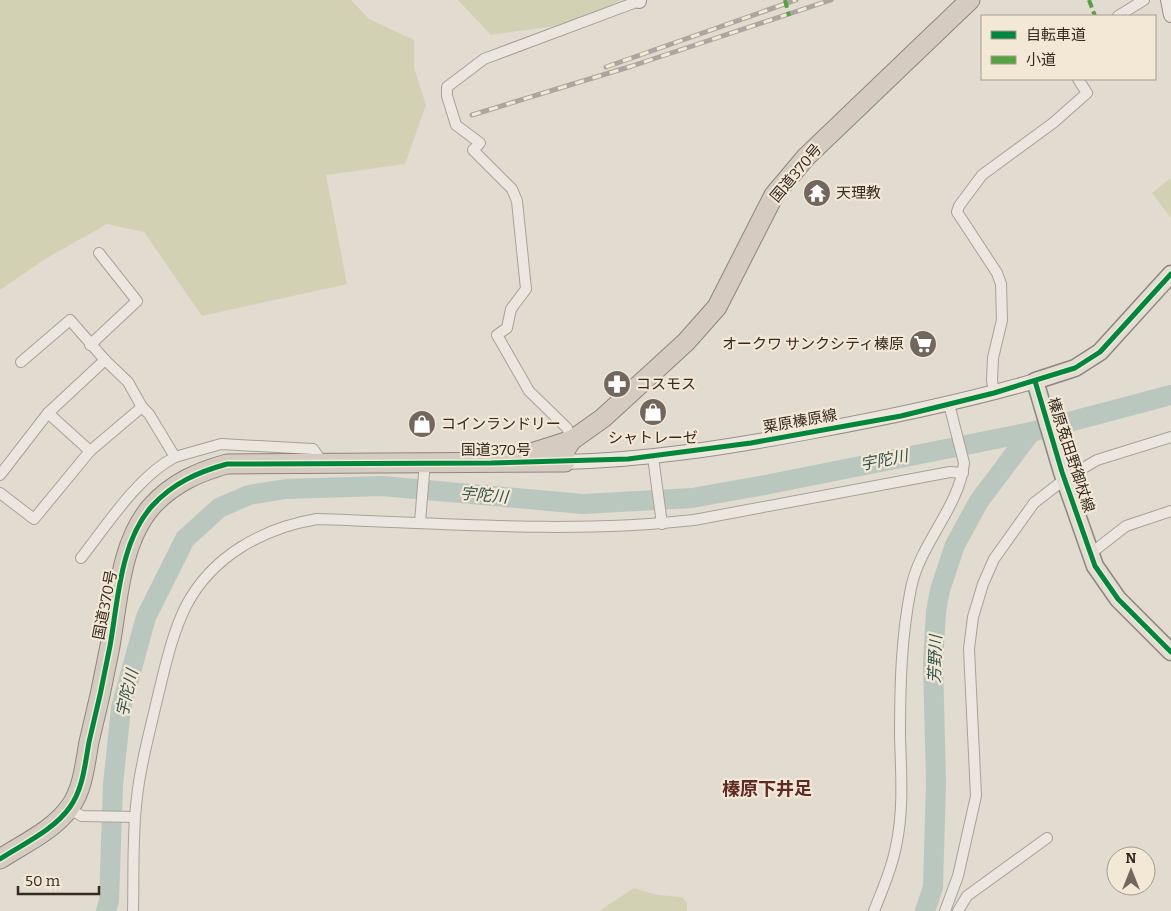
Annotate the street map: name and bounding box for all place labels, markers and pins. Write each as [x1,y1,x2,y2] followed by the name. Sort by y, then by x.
[802,178,832,208] temple icon: 天理教
[836,184,881,202] place label: 天理教
[908,329,938,359] supermarket icon: オークワ サンクシティ榛原
[722,335,904,353] place label: オークワ サンクシティ榛原
[602,369,632,399] pharmacy icon: コスモス
[636,375,696,393] place label: コスモス
[638,397,668,427] shop icon: シャトレーゼ
[407,409,437,439] shop icon: コインランドリー
[441,415,561,433] place label: コインランドリー
[608,429,698,447] place label: シャトレーゼ

